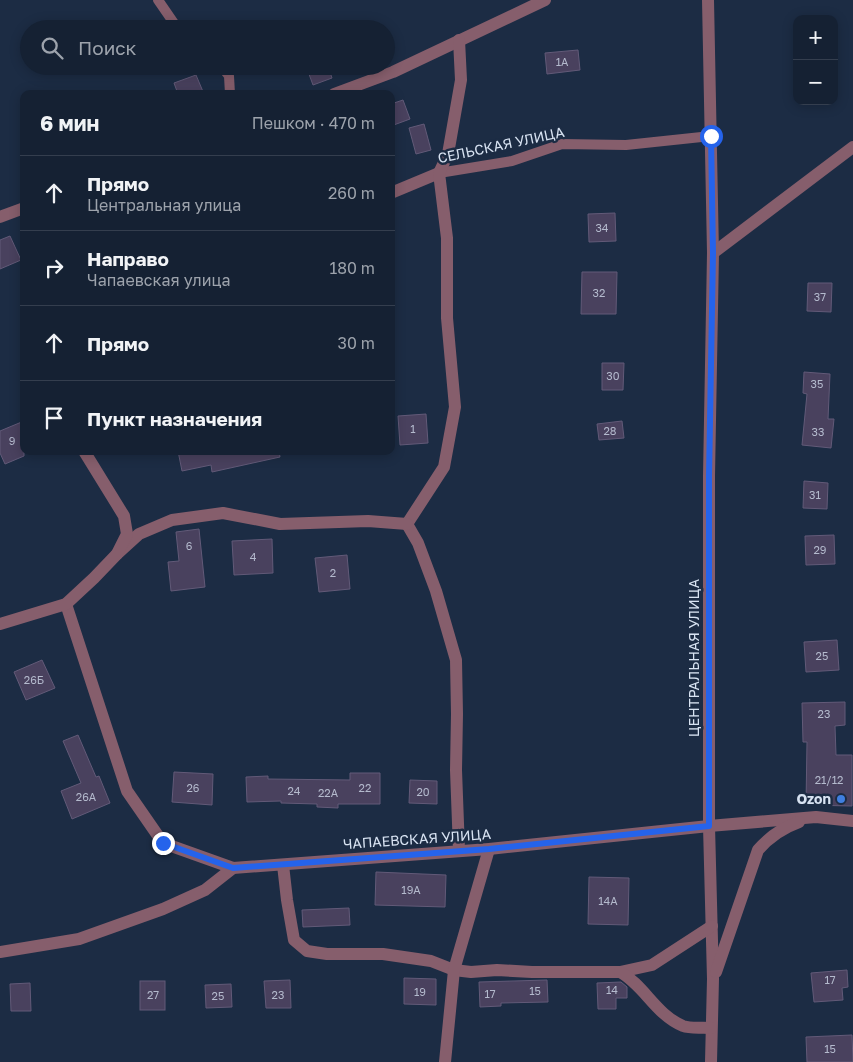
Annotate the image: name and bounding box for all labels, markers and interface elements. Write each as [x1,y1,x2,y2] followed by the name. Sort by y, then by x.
[793,15,838,105] map controls
[793,15,838,60] button: +
[20,20,395,75] search box
[38,34,66,62] icon: search
[78,36,137,59] text: Поиск
[556,55,569,68] house number: 1А
[793,60,838,105] button: −
[40,110,99,136] text: 6 мин
[252,113,375,133] text: Пешком · 470 m
[436,123,566,166] street label: СЕЛЬСКАЯ УЛИЦА
[700,125,723,148] route start
[87,172,149,195] text: Прямо
[40,179,68,207] icon: ahead
[328,183,375,203] text: 260 m
[87,195,241,215] text: Центральная улица
[595,221,609,234] house number: 34
[87,247,169,270] text: Направо
[40,254,68,282] icon: right
[329,258,375,278] text: 180 m
[87,270,231,290] text: Чапаевская улица
[593,286,605,299] house number: 32
[814,290,826,303] house number: 37
[40,329,68,357] icon: ahead
[87,332,149,355] text: Прямо
[338,333,375,353] text: 30 m
[606,369,620,382] house number: 30
[811,377,823,390] house number: 35
[40,404,68,432] icon: arrive
[87,407,262,430] text: Пункт назначения
[410,422,416,435] house number: 1
[603,424,617,437] house number: 28
[812,425,824,438] house number: 33
[9,434,15,447] house number: 9
[809,488,821,501] house number: 31
[186,539,193,552] house number: 6
[813,543,827,556] house number: 29
[250,550,257,563] house number: 4
[330,566,336,579] house number: 2
[685,578,702,737] street label: ЦЕНТРАЛЬНАЯ УЛИЦА
[816,649,828,662] house number: 25
[24,673,44,686] house number: 26Б
[818,707,830,720] house number: 23
[815,773,843,786] house number: 21/12
[186,781,200,794] house number: 26
[359,781,371,794] house number: 22
[287,784,301,797] house number: 24
[416,785,430,798] house number: 20
[318,786,339,799] house number: 22А
[76,790,97,803] house number: 26А
[796,790,831,807] place label: Ozon
[835,793,847,805] marker: Ozon
[342,825,492,852] street label: ЧАПАЕВСКАЯ УЛИЦА
[152,832,175,855] route end
[401,883,421,896] house number: 19А
[598,894,618,907] house number: 14А
[824,973,836,986] house number: 17
[606,983,618,996] house number: 14
[529,984,541,997] house number: 15
[414,985,426,998] house number: 19
[484,987,496,1000] house number: 17
[147,988,159,1001] house number: 27
[272,988,284,1001] house number: 23
[212,989,224,1002] house number: 25
[824,1042,836,1055] house number: 15

